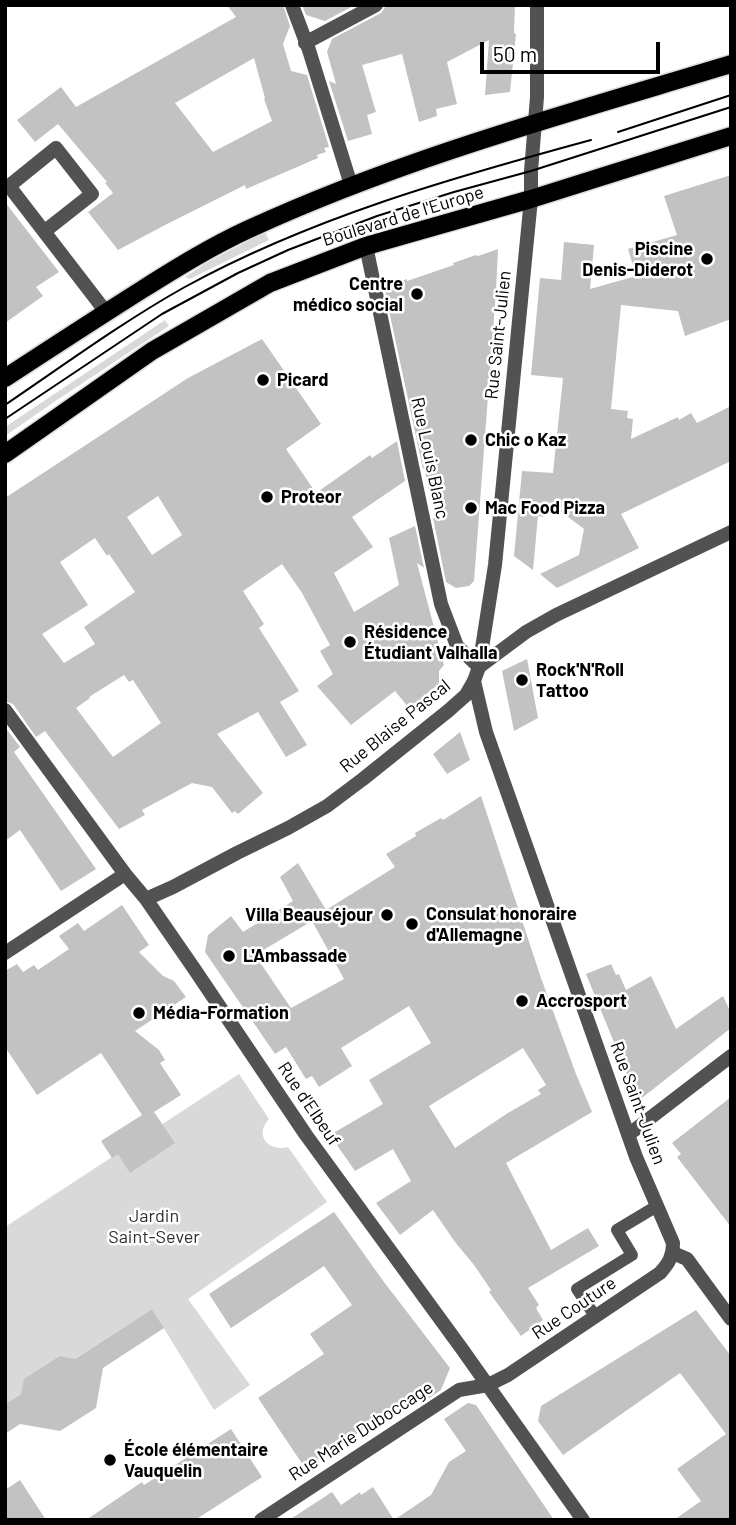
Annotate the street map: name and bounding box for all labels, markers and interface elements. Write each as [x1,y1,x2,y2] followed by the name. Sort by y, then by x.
[484,28,664,72] scale bar
[493,41,537,66] text: 50 m
[320,181,486,251] street label: Boulevard de l'Europe
[582,238,693,280] place label: Piscine Denis-Diderot
[699,251,715,267] marker: Piscine Denis-Diderot
[481,270,515,400] street label: Rue Saint-Julien
[293,273,403,316] place label: Centre médico social
[409,286,425,302] marker: Centre médico social
[277,369,328,391] place label: Picard
[255,372,271,388] marker: Picard
[407,395,453,521] street label: Rue Louis Blanc
[485,429,566,451] place label: Chic o Kaz
[463,432,479,448] marker: Chic o Kaz
[281,486,342,508] place label: Proteor
[259,489,275,505] marker: Proteor
[485,497,605,519] place label: Mac Food Pizza
[463,500,479,516] marker: Mac Food Pizza
[364,621,497,664] place label: Résidence Étudiant Valhalla
[342,634,358,650] marker: Résidence Étudiant Valhalla
[536,659,624,702] place label: Rock'N'Roll Tattoo
[514,672,530,688] marker: Rock'N'Roll Tattoo
[335,675,455,777] street label: Rue Blaise Pascal
[426,903,577,946] place label: Consulat honoraire d'Allemagne
[245,904,373,926] place label: Villa Beauséjour
[379,907,395,923] marker: Villa Beauséjour
[404,916,420,932] marker: Consulat honoraire d'Allemagne
[243,945,347,967] place label: L'Ambassade
[221,948,237,964] marker: L'Ambassade
[536,990,627,1012] place label: Accrosport
[514,993,530,1009] marker: Accrosport
[153,1002,289,1024] place label: Média-Formation
[131,1005,147,1021] marker: Média-Formation
[606,1039,670,1167] street label: Rue Saint-Julien
[273,1058,345,1150] street label: Rue d'Elbeuf
[108,1205,200,1248] park label: Jardin Saint-Sever
[528,1272,620,1344] street label: Rue Couture
[285,1376,437,1486] street label: Rue Marie Duboccage
[124,1439,268,1482] place label: École élémentaire Vauquelin
[102,1452,118,1468] marker: École élémentaire Vauquelin

